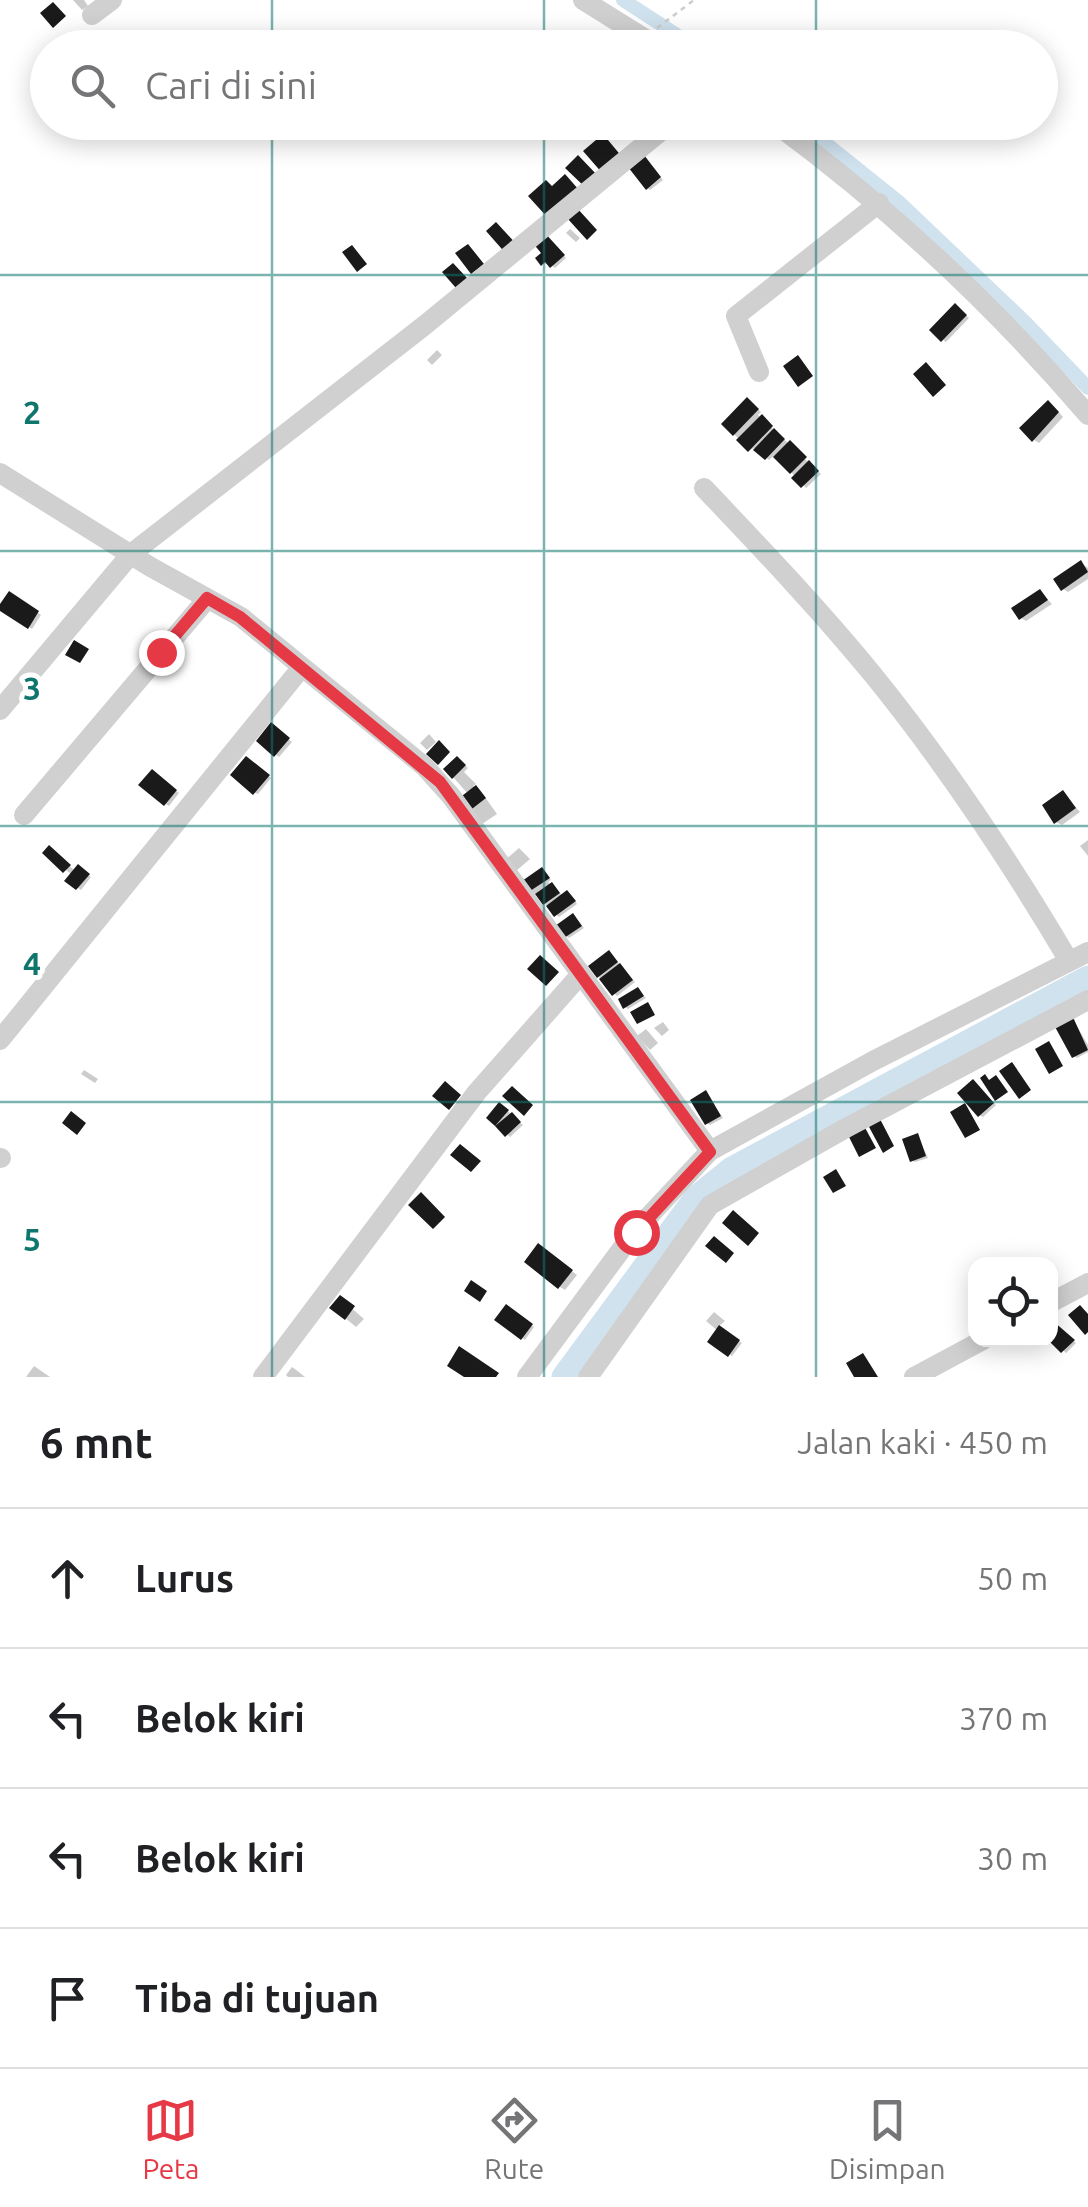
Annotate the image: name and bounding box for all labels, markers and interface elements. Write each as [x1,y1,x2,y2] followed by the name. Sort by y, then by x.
[30,30,1058,140] search box
[65,58,120,113] icon: search
[145,64,317,106] text: Cari di sini
[23,394,41,430] text: 2
[139,630,185,676] route end
[23,670,41,706] text: 3
[23,945,41,981] text: 4
[614,1210,660,1256] route start
[23,1221,41,1257] text: 5
[968,1257,1058,1347] map controls
[968,1257,1058,1347] button: locate
[40,1419,153,1466] text: 6 mnt
[797,1424,1048,1460] text: Jalan kaki · 450 m
[40,1551,95,1606] icon: ahead
[135,1557,234,1599] text: Lurus
[977,1560,1048,1596] text: 50 m
[40,1691,95,1746] icon: left
[135,1697,305,1739] text: Belok kiri
[959,1700,1048,1736] text: 370 m
[40,1831,95,1886] icon: left
[135,1837,305,1879] text: Belok kiri
[977,1840,1048,1876] text: 30 m
[40,1971,95,2026] icon: arrive
[135,1977,379,2019] text: Tiba di tujuan
[142,2093,199,2184] tab: Peta
[484,2093,544,2184] tab: Rute
[829,2093,946,2184] tab: Disimpan

